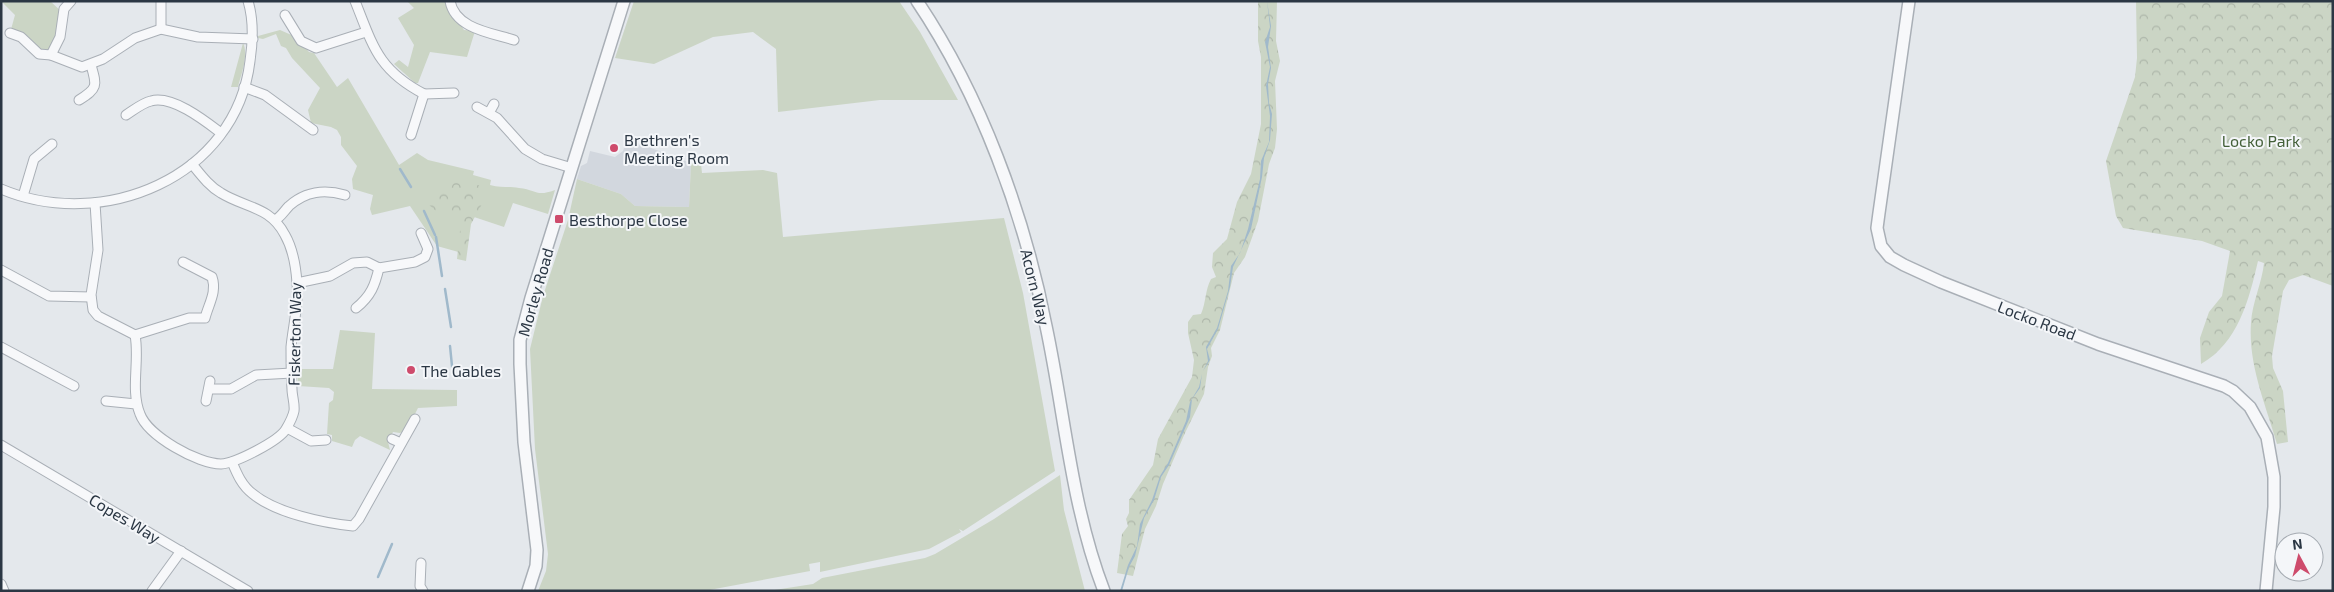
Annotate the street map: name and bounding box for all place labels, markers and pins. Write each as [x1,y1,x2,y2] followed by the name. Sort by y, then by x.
[624,130,729,167] place label: Brethren's Meeting Room
[608,142,620,154] marker: Brethren's Meeting Room
[569,210,688,229] place label: Besthorpe Close
[553,213,565,225] marker: Besthorpe Close
[421,361,501,380] place label: The Gables
[405,364,417,376] marker: The Gables

